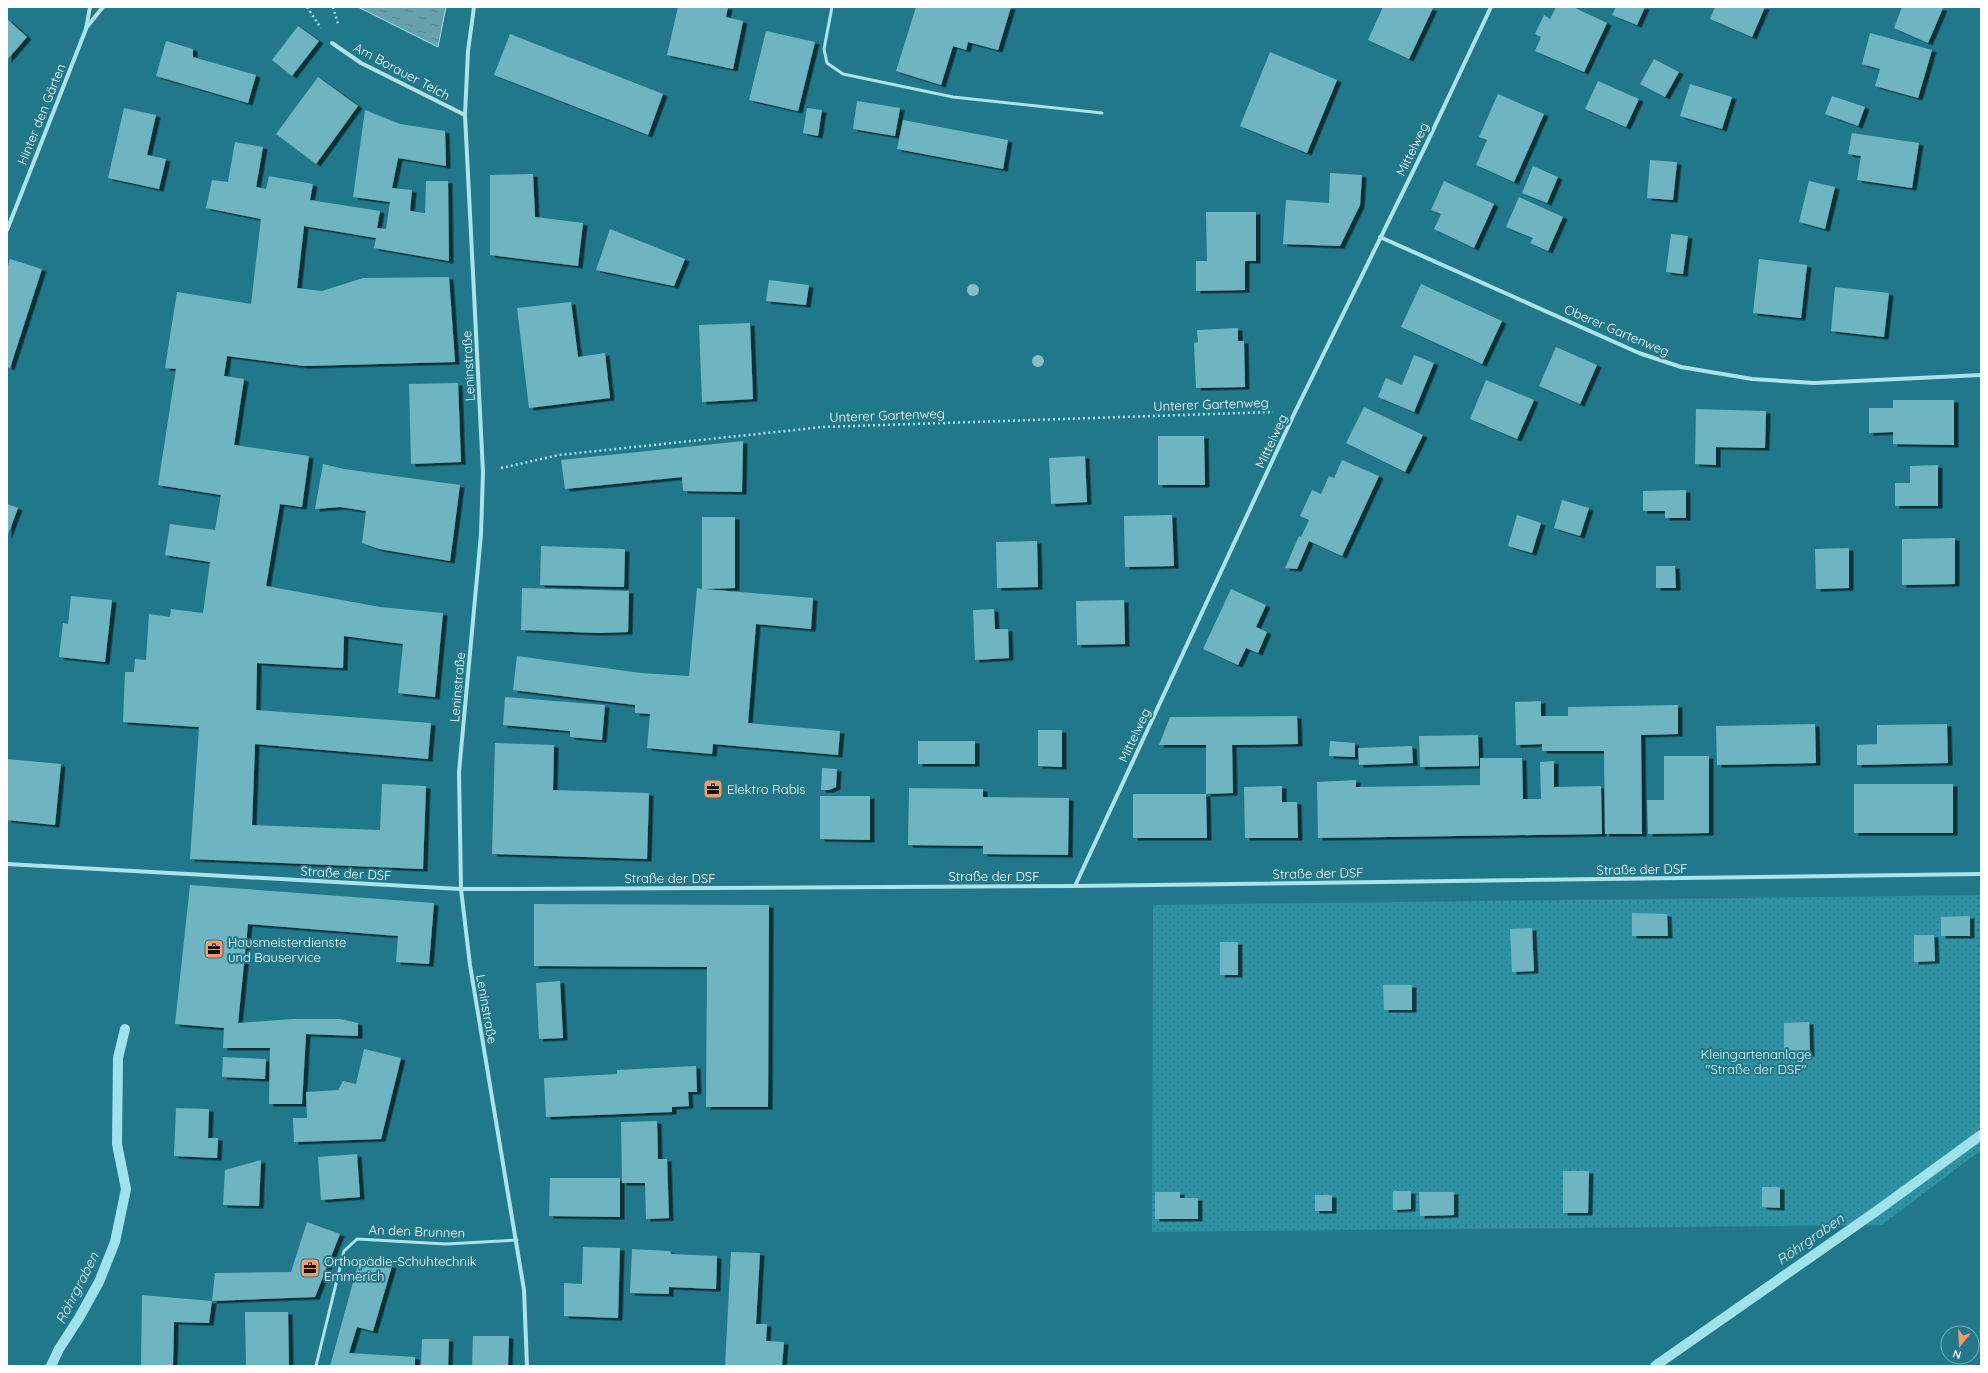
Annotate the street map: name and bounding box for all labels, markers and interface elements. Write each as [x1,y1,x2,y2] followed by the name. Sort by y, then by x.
[351,39,453,103] street label: Am Borauer Teich
[13,61,69,167] street label: Hinter den Gärten
[1392,120,1432,178] street label: Mittelweg
[1562,301,1672,359] street label: Oberer Gartenweg
[458,330,478,402] street label: Leninstraße
[1153,394,1269,414] street label: Unterer Gartenweg
[829,405,945,425] street label: Unterer Gartenweg
[1252,412,1290,470] street label: Mittelweg
[446,651,468,723] street label: Leninstraße
[1115,706,1153,764] street label: Mittelweg
[702,778,724,800] office icon: Elektro Rabis
[727,781,805,797] place label: Elektro Rabis
[1596,860,1688,878] street label: Straße der DSF
[300,863,392,883] street label: Straße der DSF
[1272,864,1364,882] street label: Straße der DSF
[948,868,1040,884] street label: Straße der DSF
[624,870,716,886] street label: Straße der DSF
[228,934,346,965] place label: Hausmeisterdienste und Bauservice
[203,938,225,960] office icon: Hausmeisterdienste und Bauservice
[473,973,501,1045] street label: Leninstraße
[1701,1046,1811,1077] park label: Kleingartenanlage "Straße der DSF"
[1773,1209,1848,1269] water label: Röhrgraben
[368,1221,466,1241] street label: An den Brunnen
[51,1248,103,1327] water label: Röhrgraben
[324,1253,477,1284] place label: Orthopädie-Schuhtechnik Emmerich
[299,1257,321,1279] office icon: Orthopädie-Schuhtechnik Emmerich
[1940,1325,1980,1365] north arrow
[1951,1347,1963,1362] text: N

